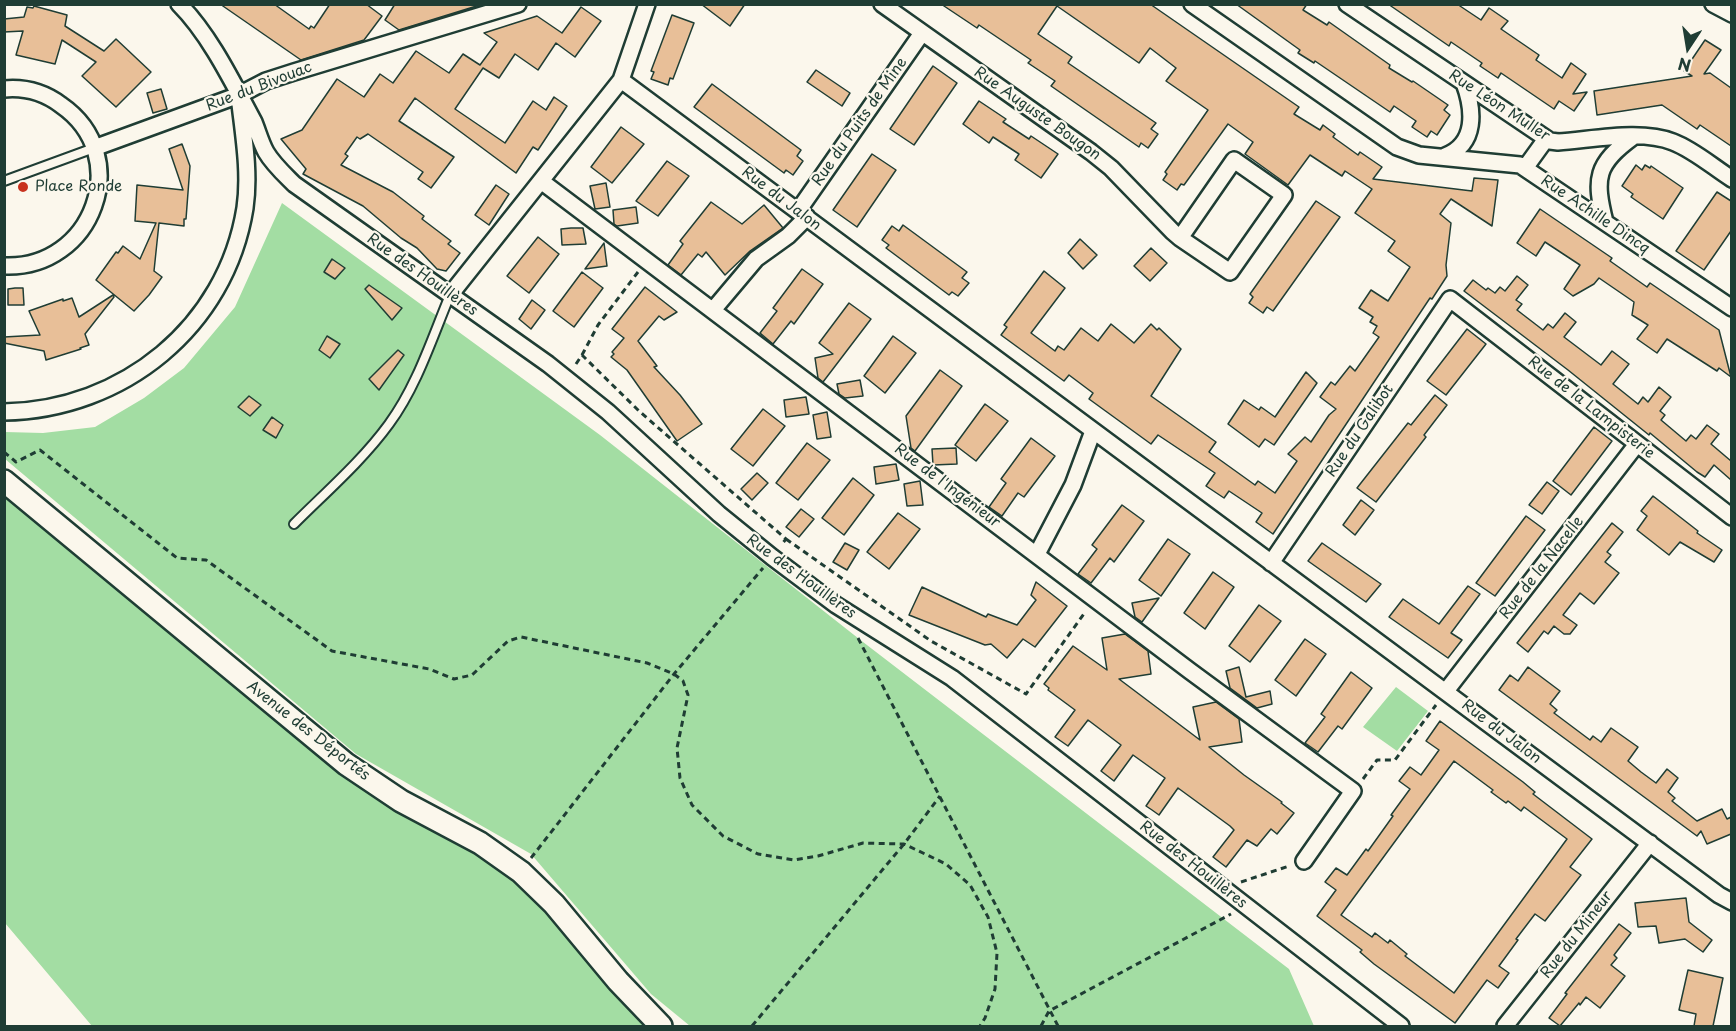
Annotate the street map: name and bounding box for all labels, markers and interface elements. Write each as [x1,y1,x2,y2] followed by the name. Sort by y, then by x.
[1658,18,1718,78] north arrow
[1676,53,1693,79] text: N
[809,54,911,190] street label: Rue du Puits de Mine
[203,59,315,115] street label: Rue du Bivouac
[970,63,1104,165] street label: Rue Auguste Bougon
[1445,67,1553,145] street label: Rue Léon Muller
[738,163,824,235] street label: Rue du Jalon
[1537,172,1653,258] street label: Rue Achille Dincq
[35,178,122,196] place label: Place Ronde
[16,180,30,194] marker: Place Ronde
[363,230,481,320] street label: Rue des Houillères
[1524,353,1658,463] street label: Rue de la Lampisterie
[1322,381,1398,481] street label: Rue du Galibot
[890,440,1004,532] street label: Rue de l'Ingénieur
[1496,513,1588,623] street label: Rue de la Nacelle
[743,531,859,623] street label: Rue des Houillères
[243,677,373,785] street label: Avenue des Déportés
[1458,696,1544,768] street label: Rue du Jalon
[1136,818,1250,912] street label: Rue des Houillères
[1537,888,1617,982] street label: Rue du Mineur

